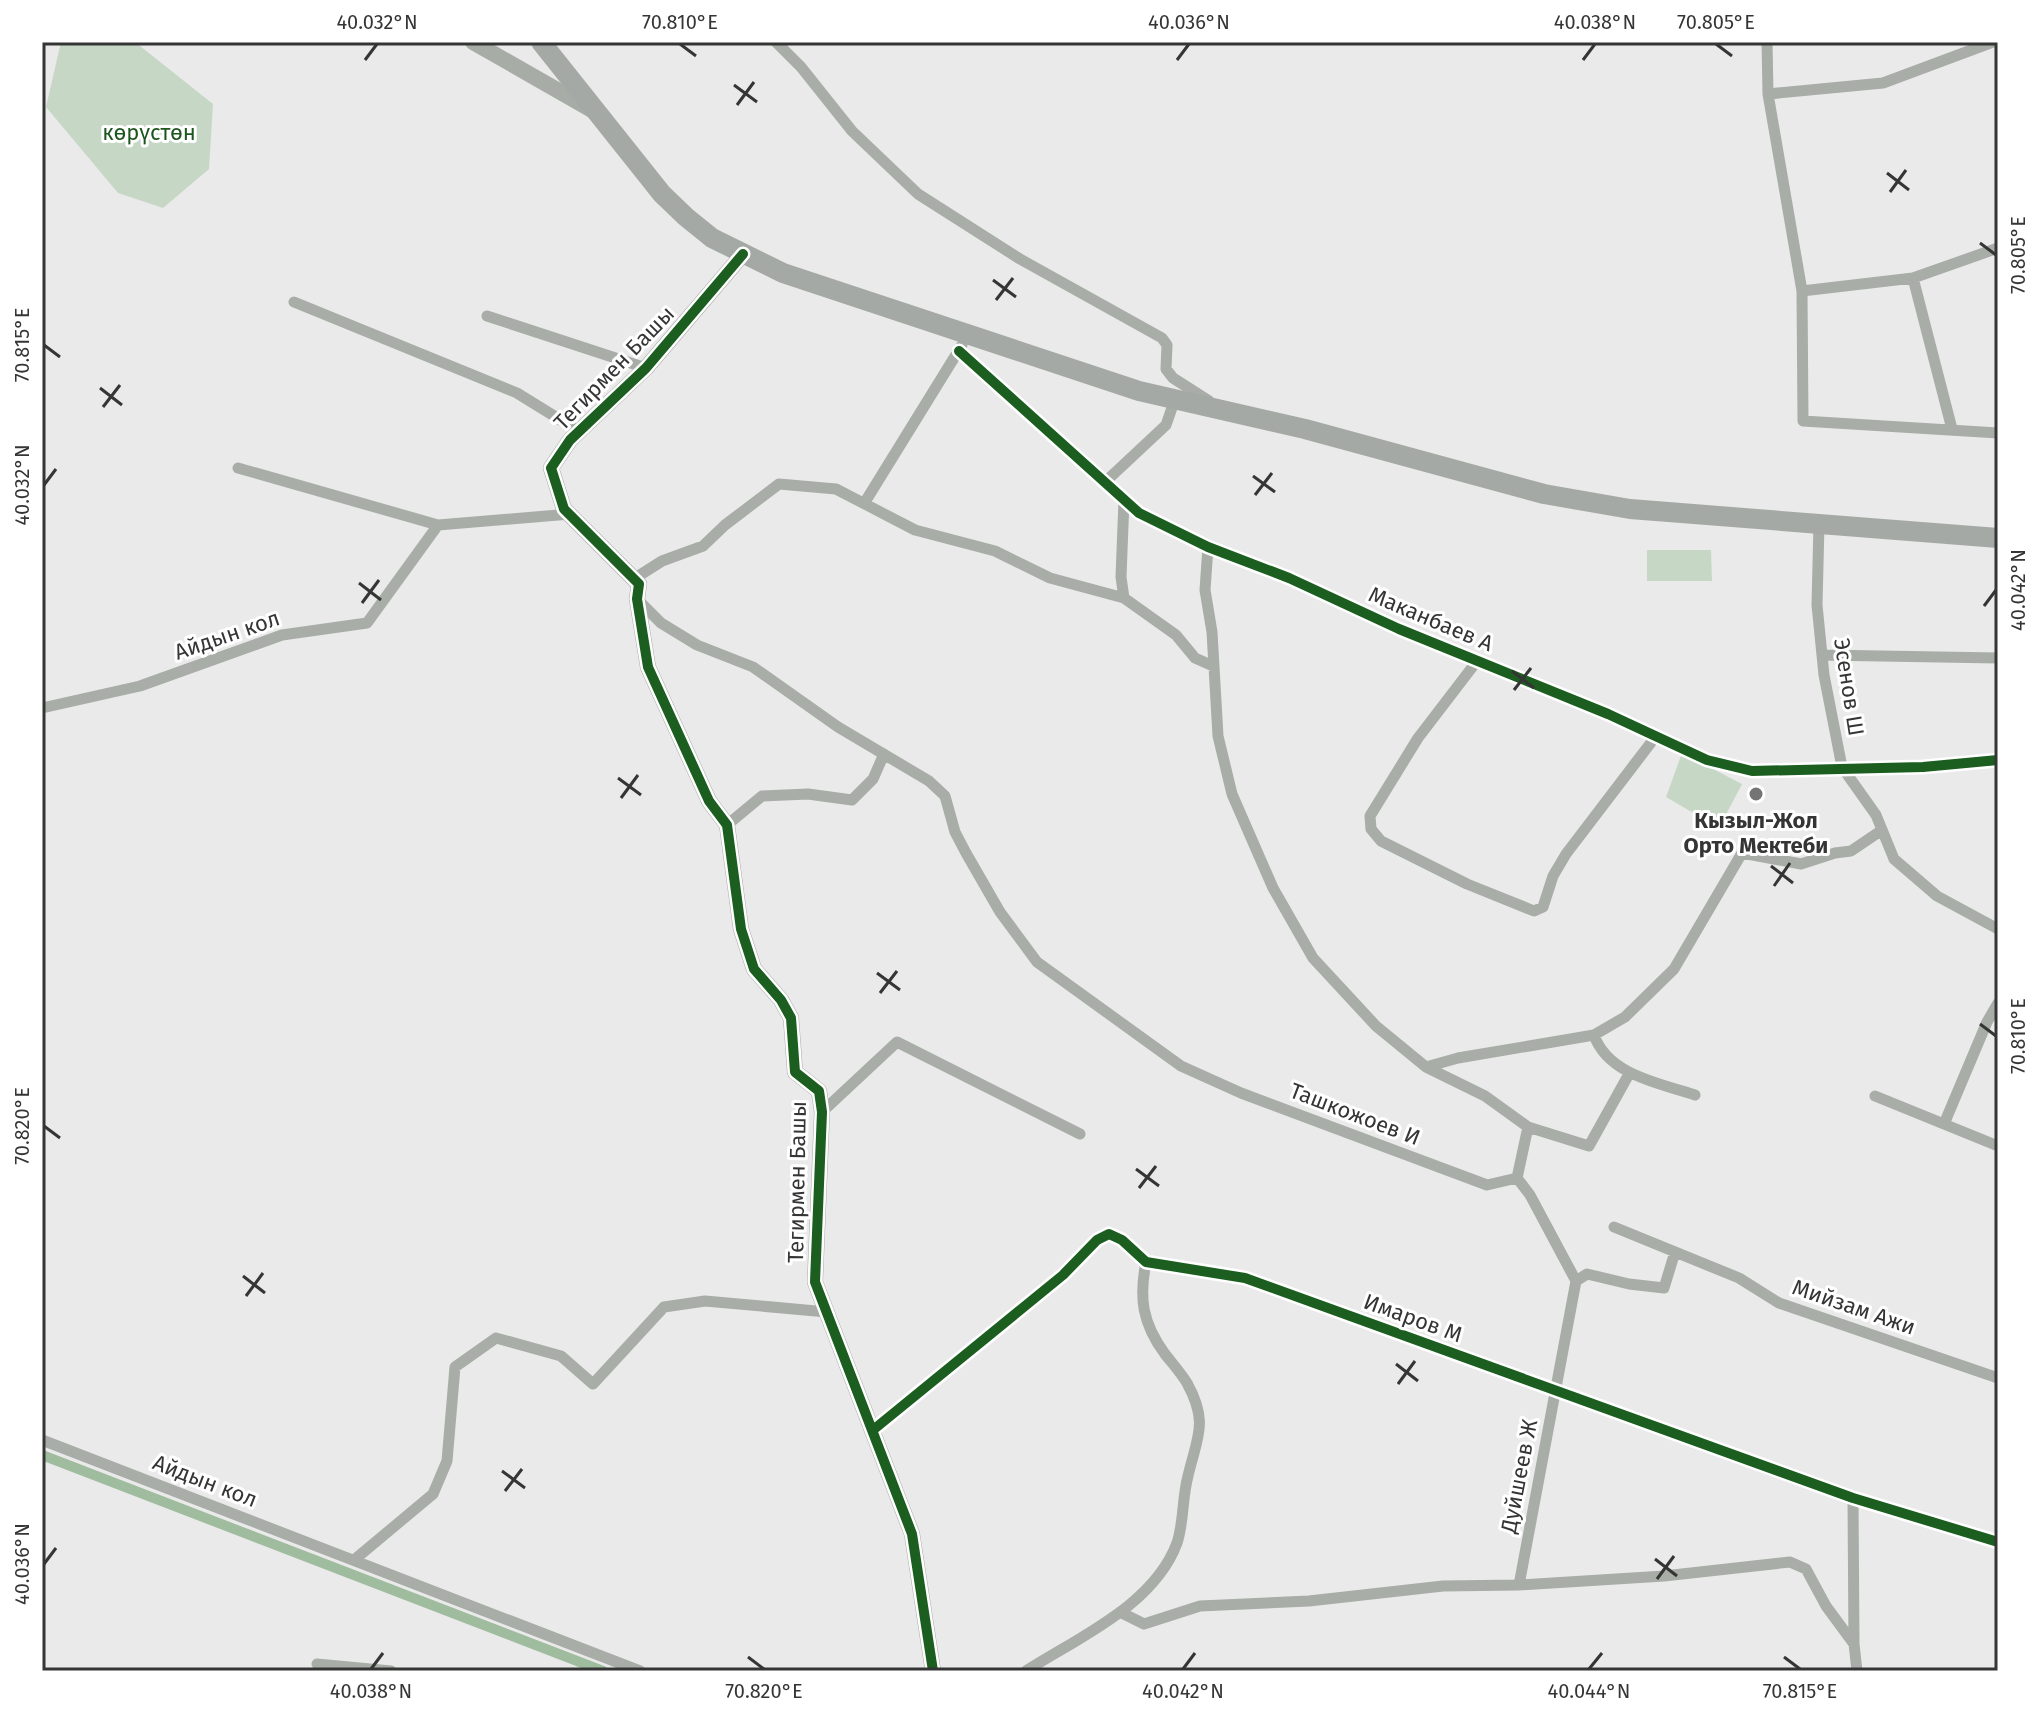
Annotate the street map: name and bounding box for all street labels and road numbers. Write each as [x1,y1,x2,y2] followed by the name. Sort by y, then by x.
[548,300,680,436] street label: Тегирмен Башы
[1365,581,1498,657] street label: Маканбаев А
[171,604,283,666] street label: Айдын кол
[1828,636,1870,738] street label: Эсенов Ш
[1286,1077,1424,1151] street label: Ташкожоев И
[782,1101,812,1263] street label: Тегирмен Башы
[1789,1273,1919,1341] street label: Мийзам Ажи
[1360,1288,1466,1348] street label: Имаров М
[1495,1417,1543,1536] street label: Дуйшеев Ж
[149,1449,261,1513] street label: Айдын кол

